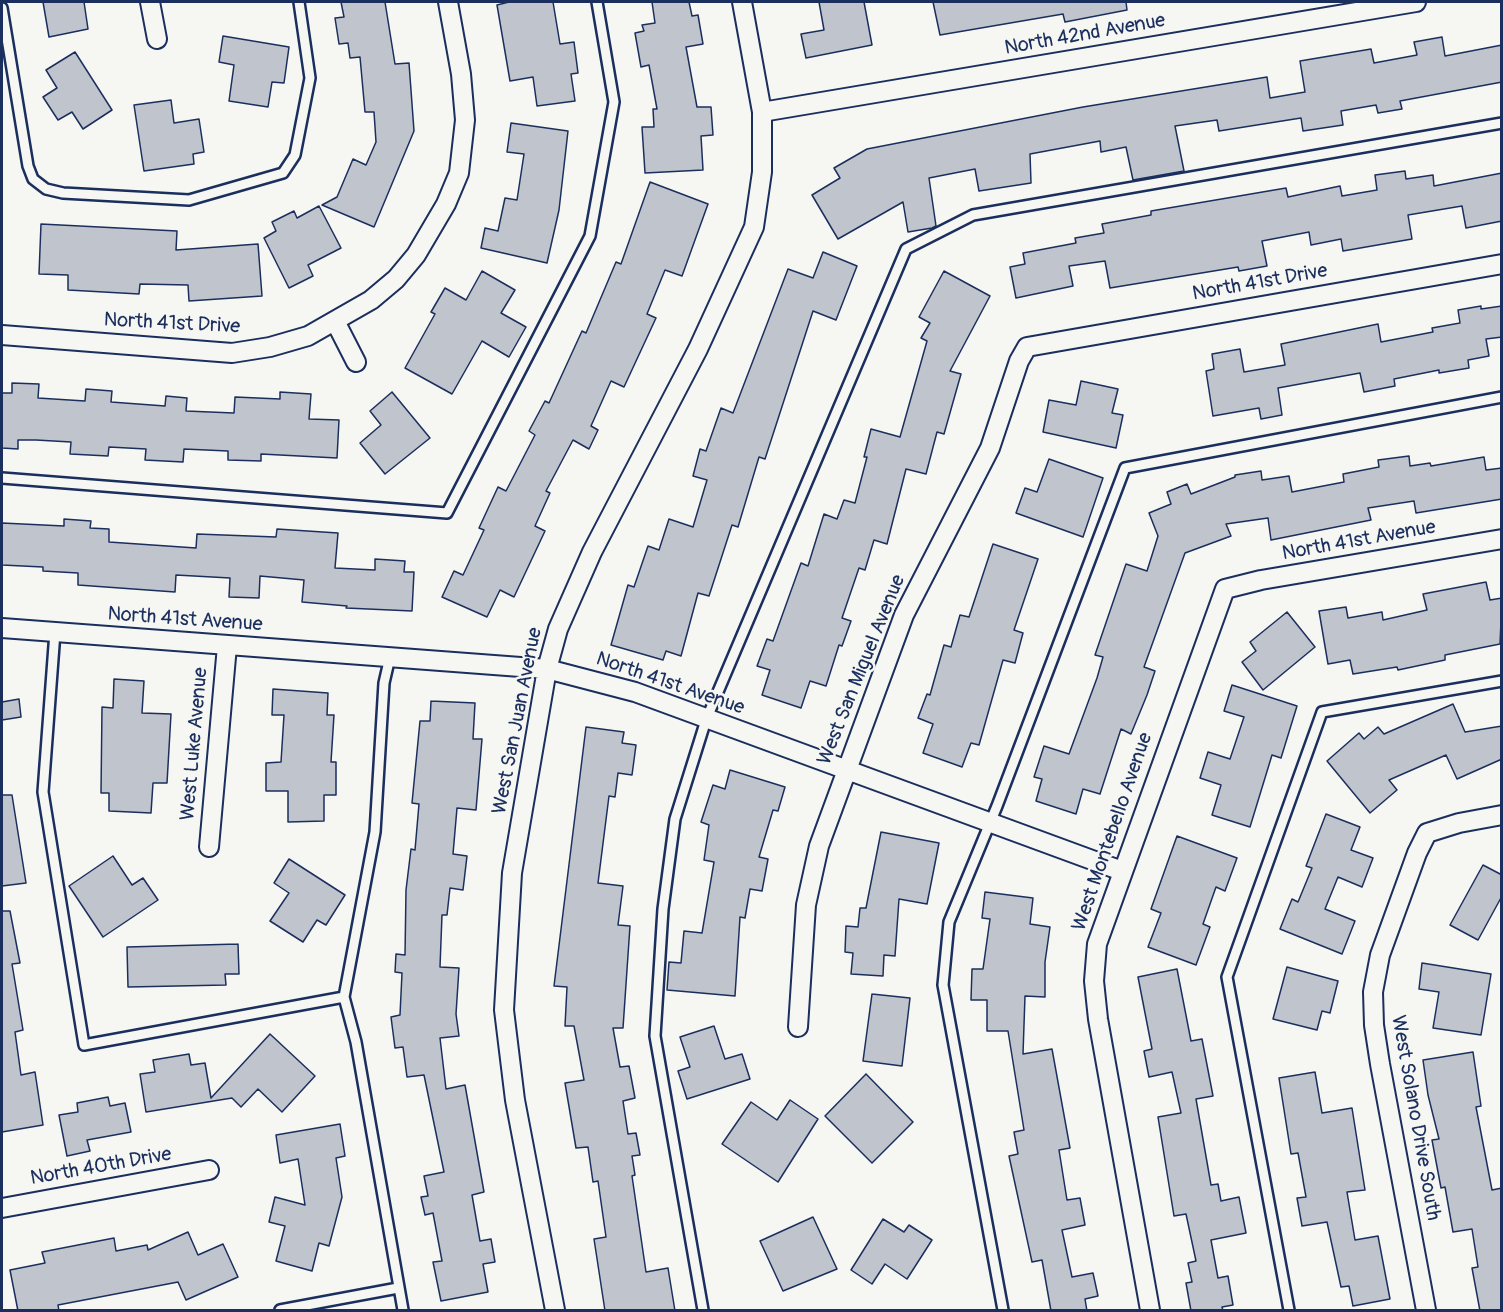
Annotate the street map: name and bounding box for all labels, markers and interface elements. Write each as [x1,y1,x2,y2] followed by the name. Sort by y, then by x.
[1003,9,1167,61] street label: North 42nd Avenue
[1191,259,1329,307] street label: North 41st Drive
[103,308,241,340] street label: North 41st Drive
[1280,516,1438,566] street label: North 41st Avenue
[813,571,911,769] street label: West San Miguel Avenue
[107,603,263,637] street label: North 41st Avenue
[488,626,548,816] street label: West San Juan Avenue
[593,647,747,721] street label: North 41st Avenue
[176,666,214,822] street label: West Luke Avenue
[1068,730,1158,934] street label: West Montebello Avenue
[1385,1014,1445,1222] street label: West Solano Drive South
[29,1143,173,1191] street label: North 40th Drive

